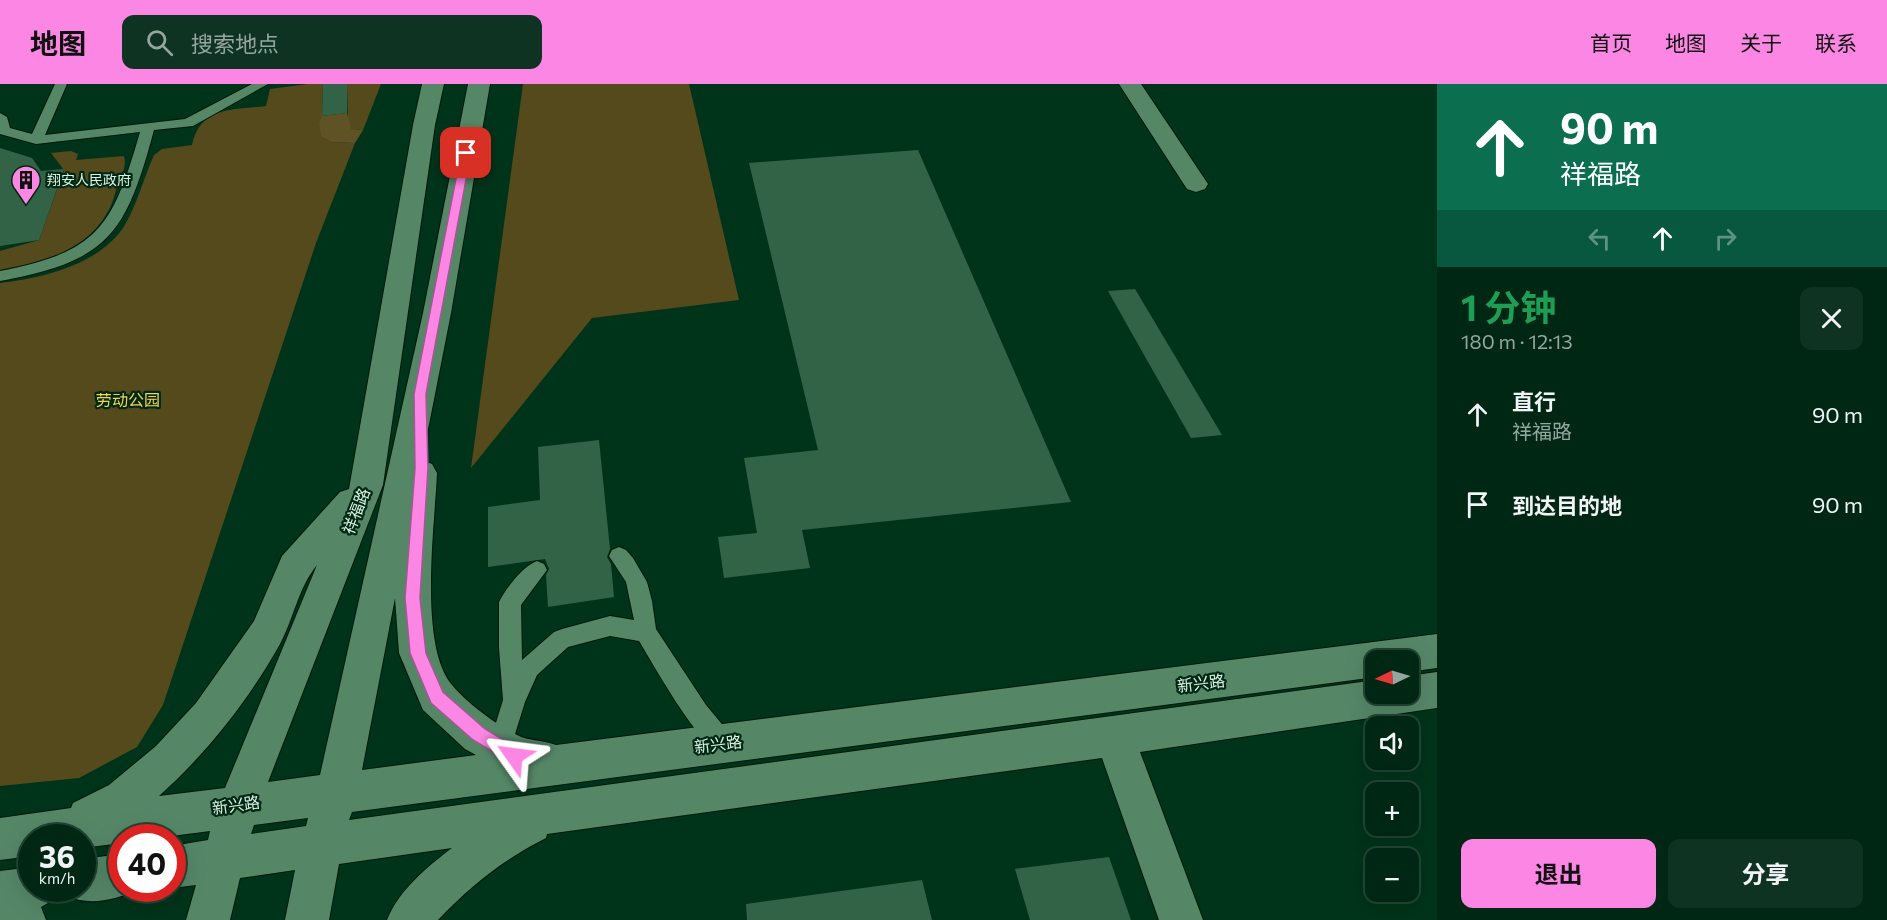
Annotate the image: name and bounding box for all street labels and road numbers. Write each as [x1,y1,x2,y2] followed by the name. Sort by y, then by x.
[338,485,373,537] street label: 祥福路
[1176,670,1226,695] street label: 新兴路
[693,731,743,756] street label: 新兴路
[211,792,261,817] street label: 新兴路

